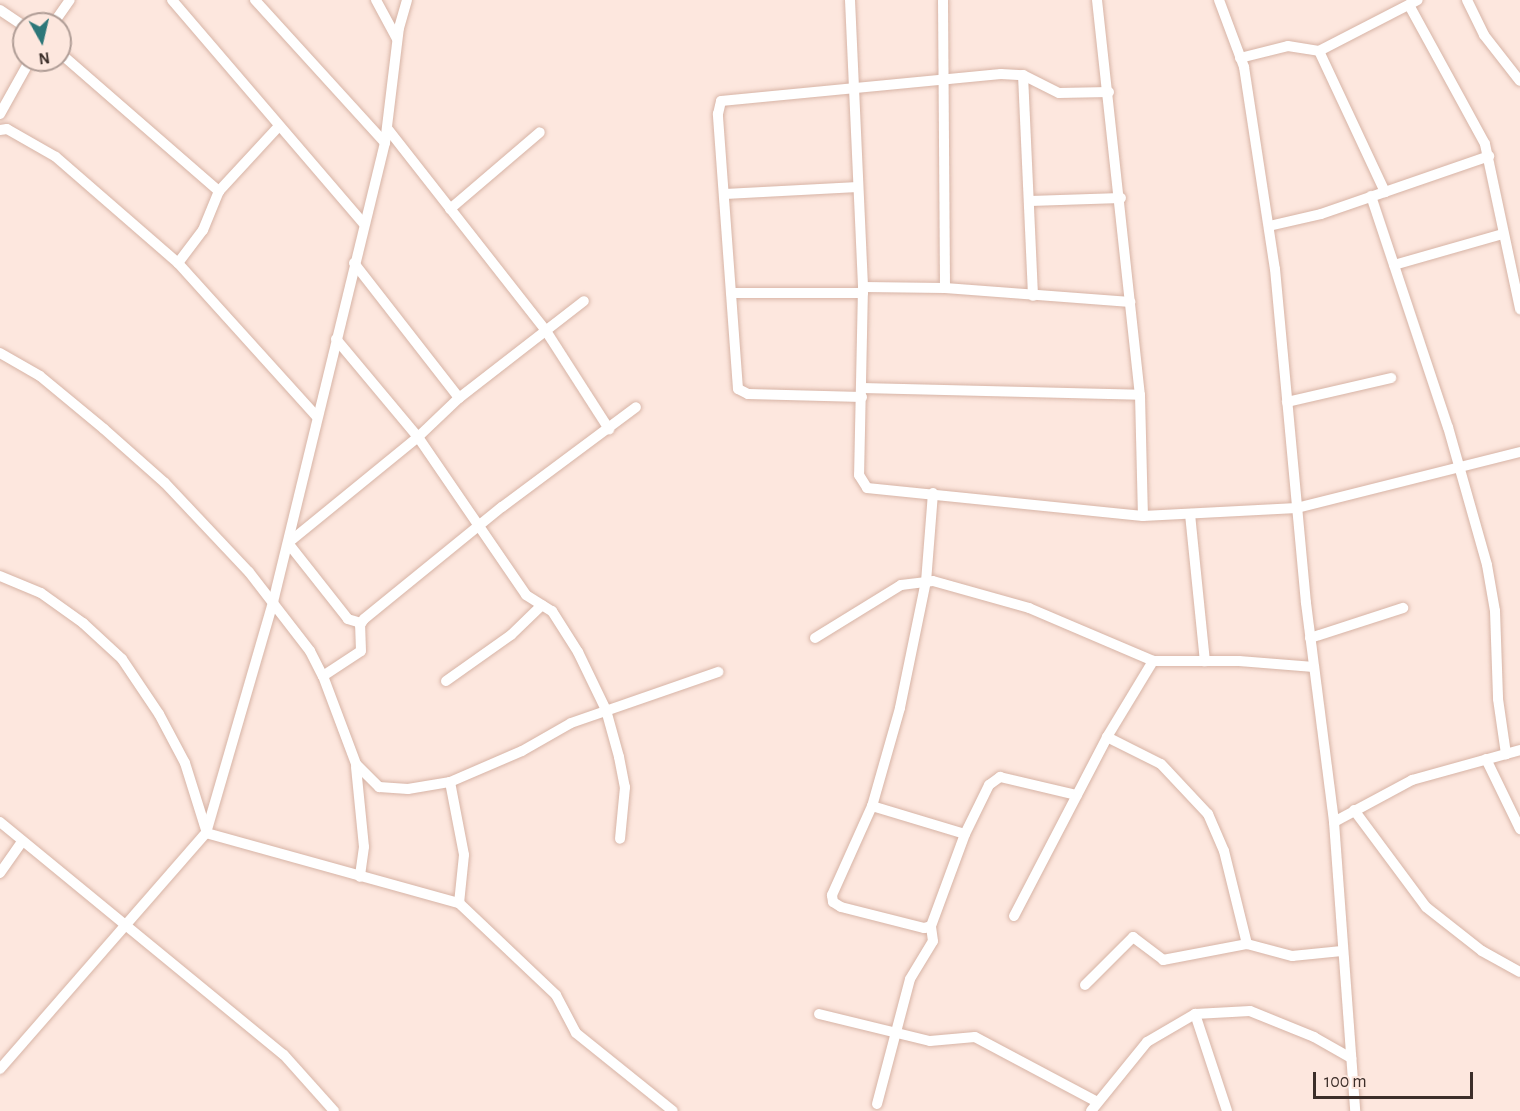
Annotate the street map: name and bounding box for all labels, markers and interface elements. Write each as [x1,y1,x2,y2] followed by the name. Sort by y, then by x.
[12,12,72,72] north arrow
[38,49,51,67] text: N
[1316,1060,1476,1098] scale bar
[1324,1073,1367,1091] text: 100 m

